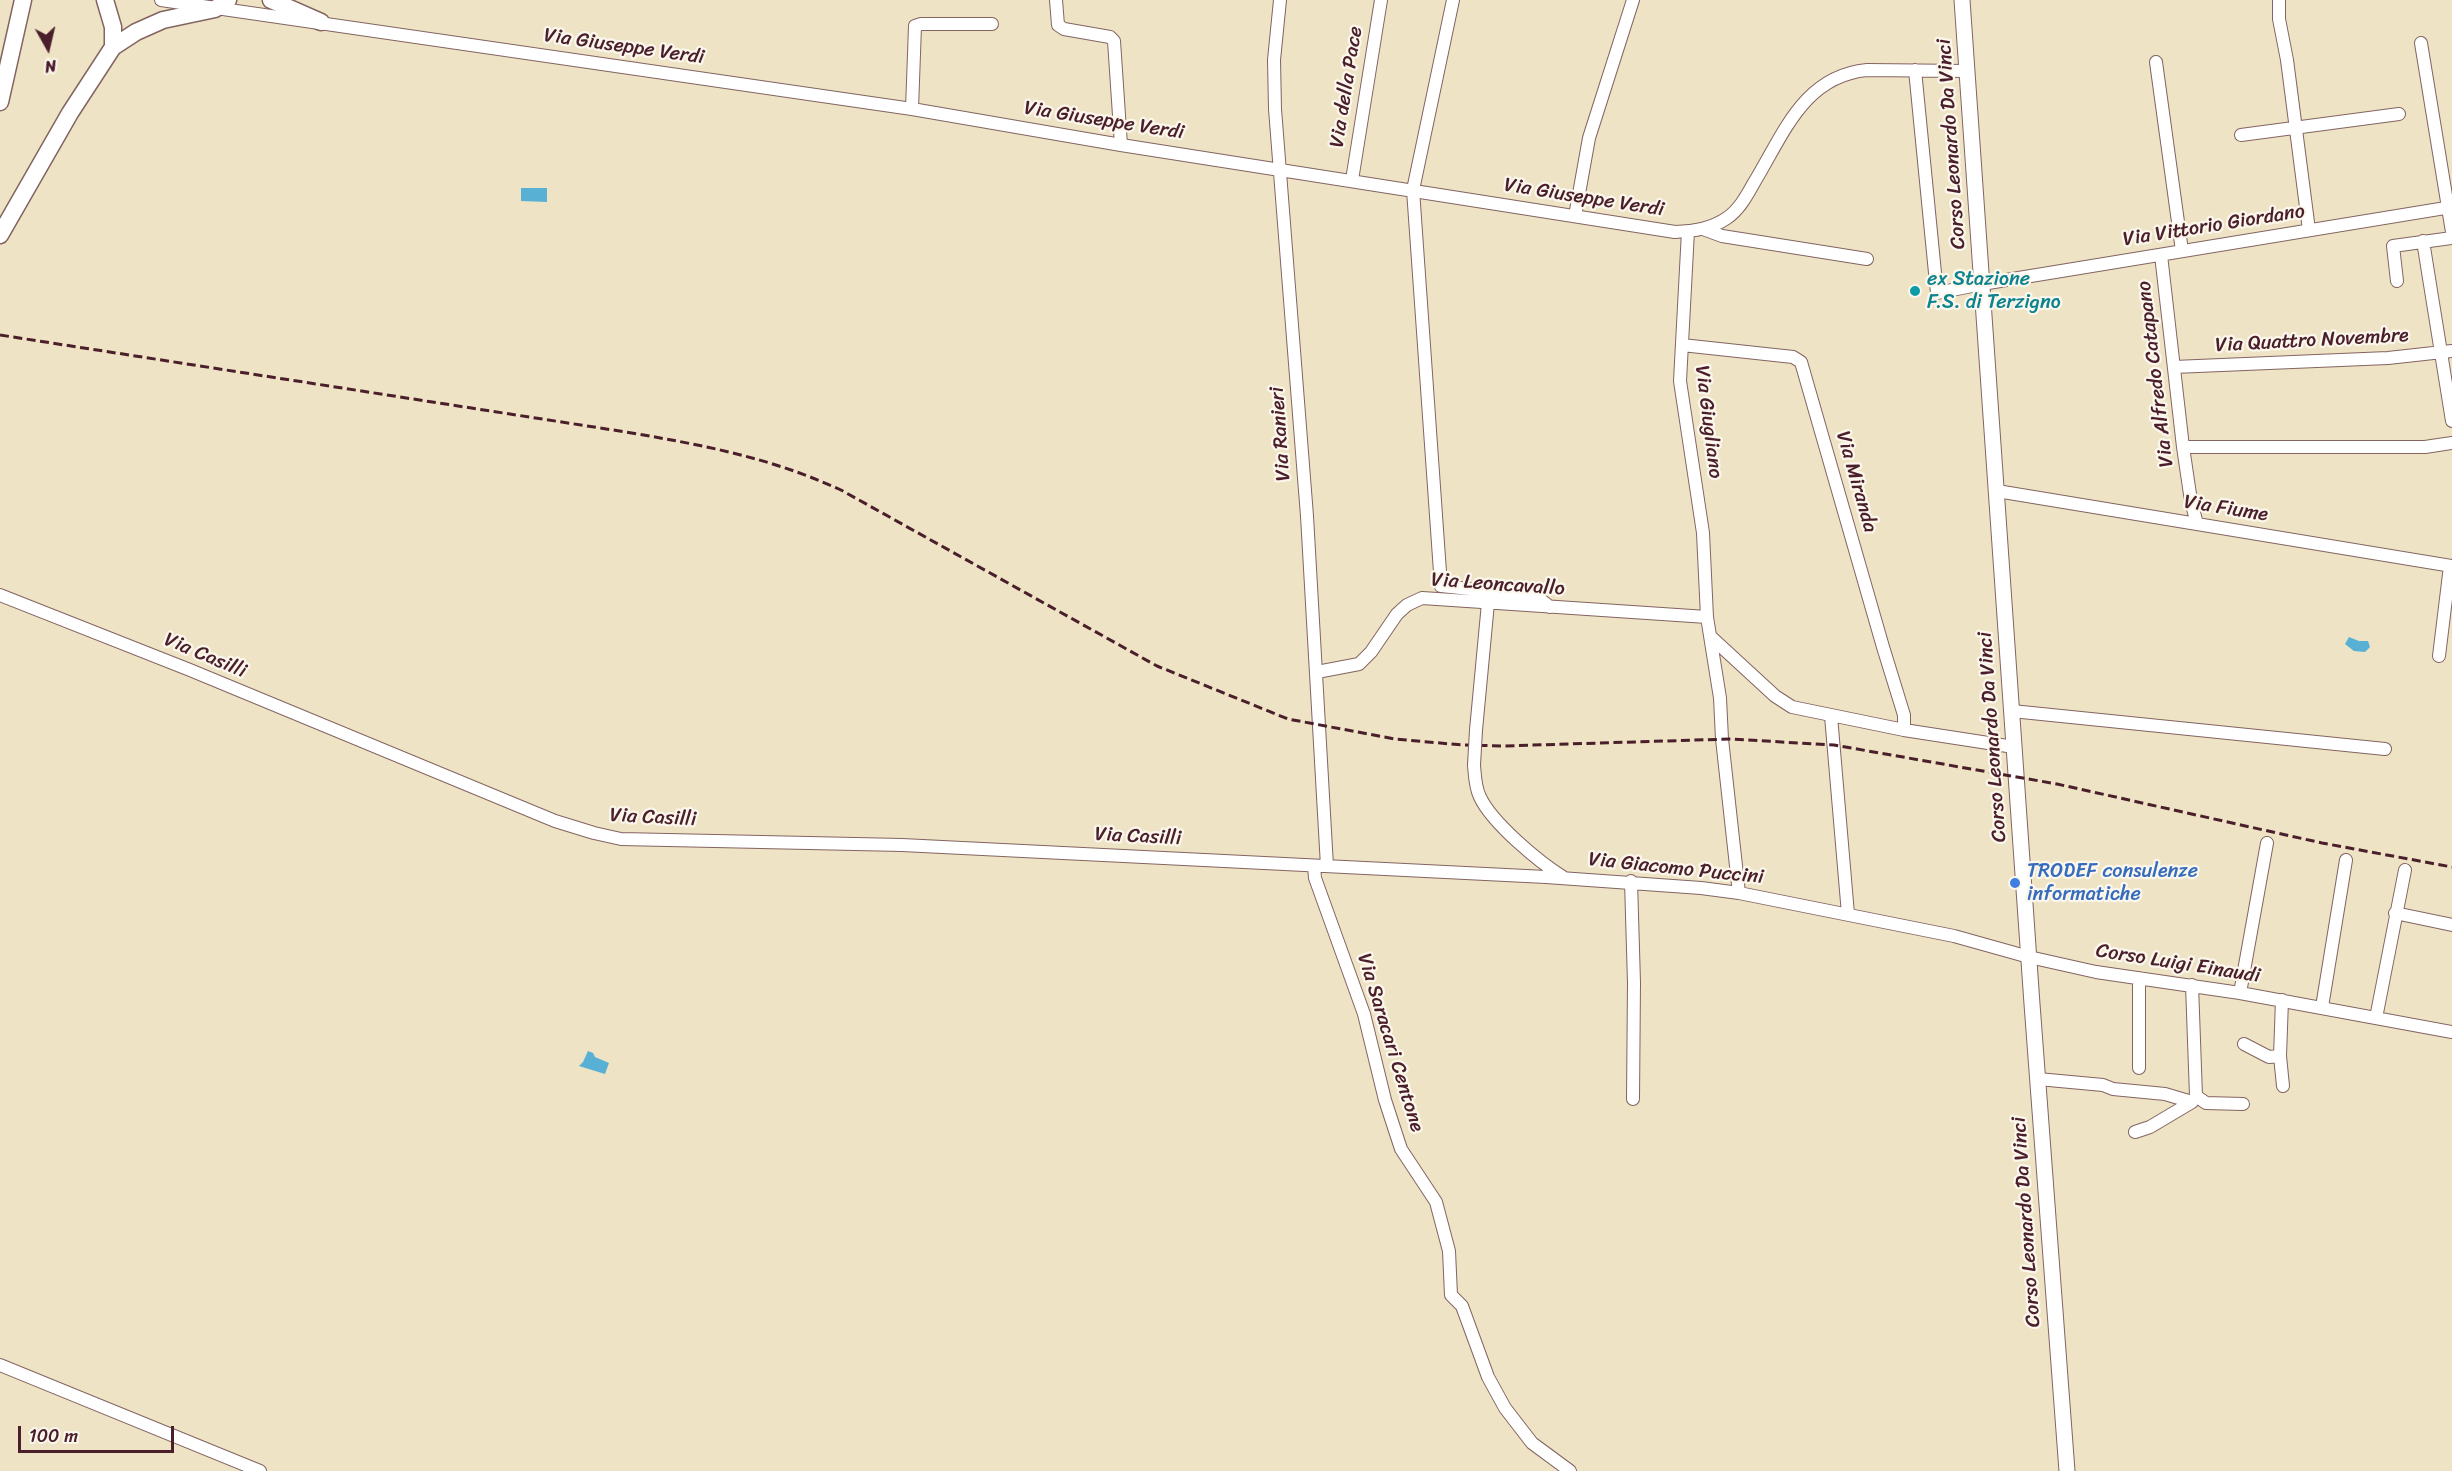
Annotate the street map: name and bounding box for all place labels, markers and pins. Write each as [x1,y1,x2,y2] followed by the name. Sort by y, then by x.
[1927,268,2061,315] place label: ex Stazione F.S. di Terzigno
[1908,284,1922,298] marker: ex Stazione F.S. di Terzigno
[2027,860,2198,907] place label: TRODEF consulenze informatiche
[2008,876,2022,890] marker: TRODEF consulenze informatiche

